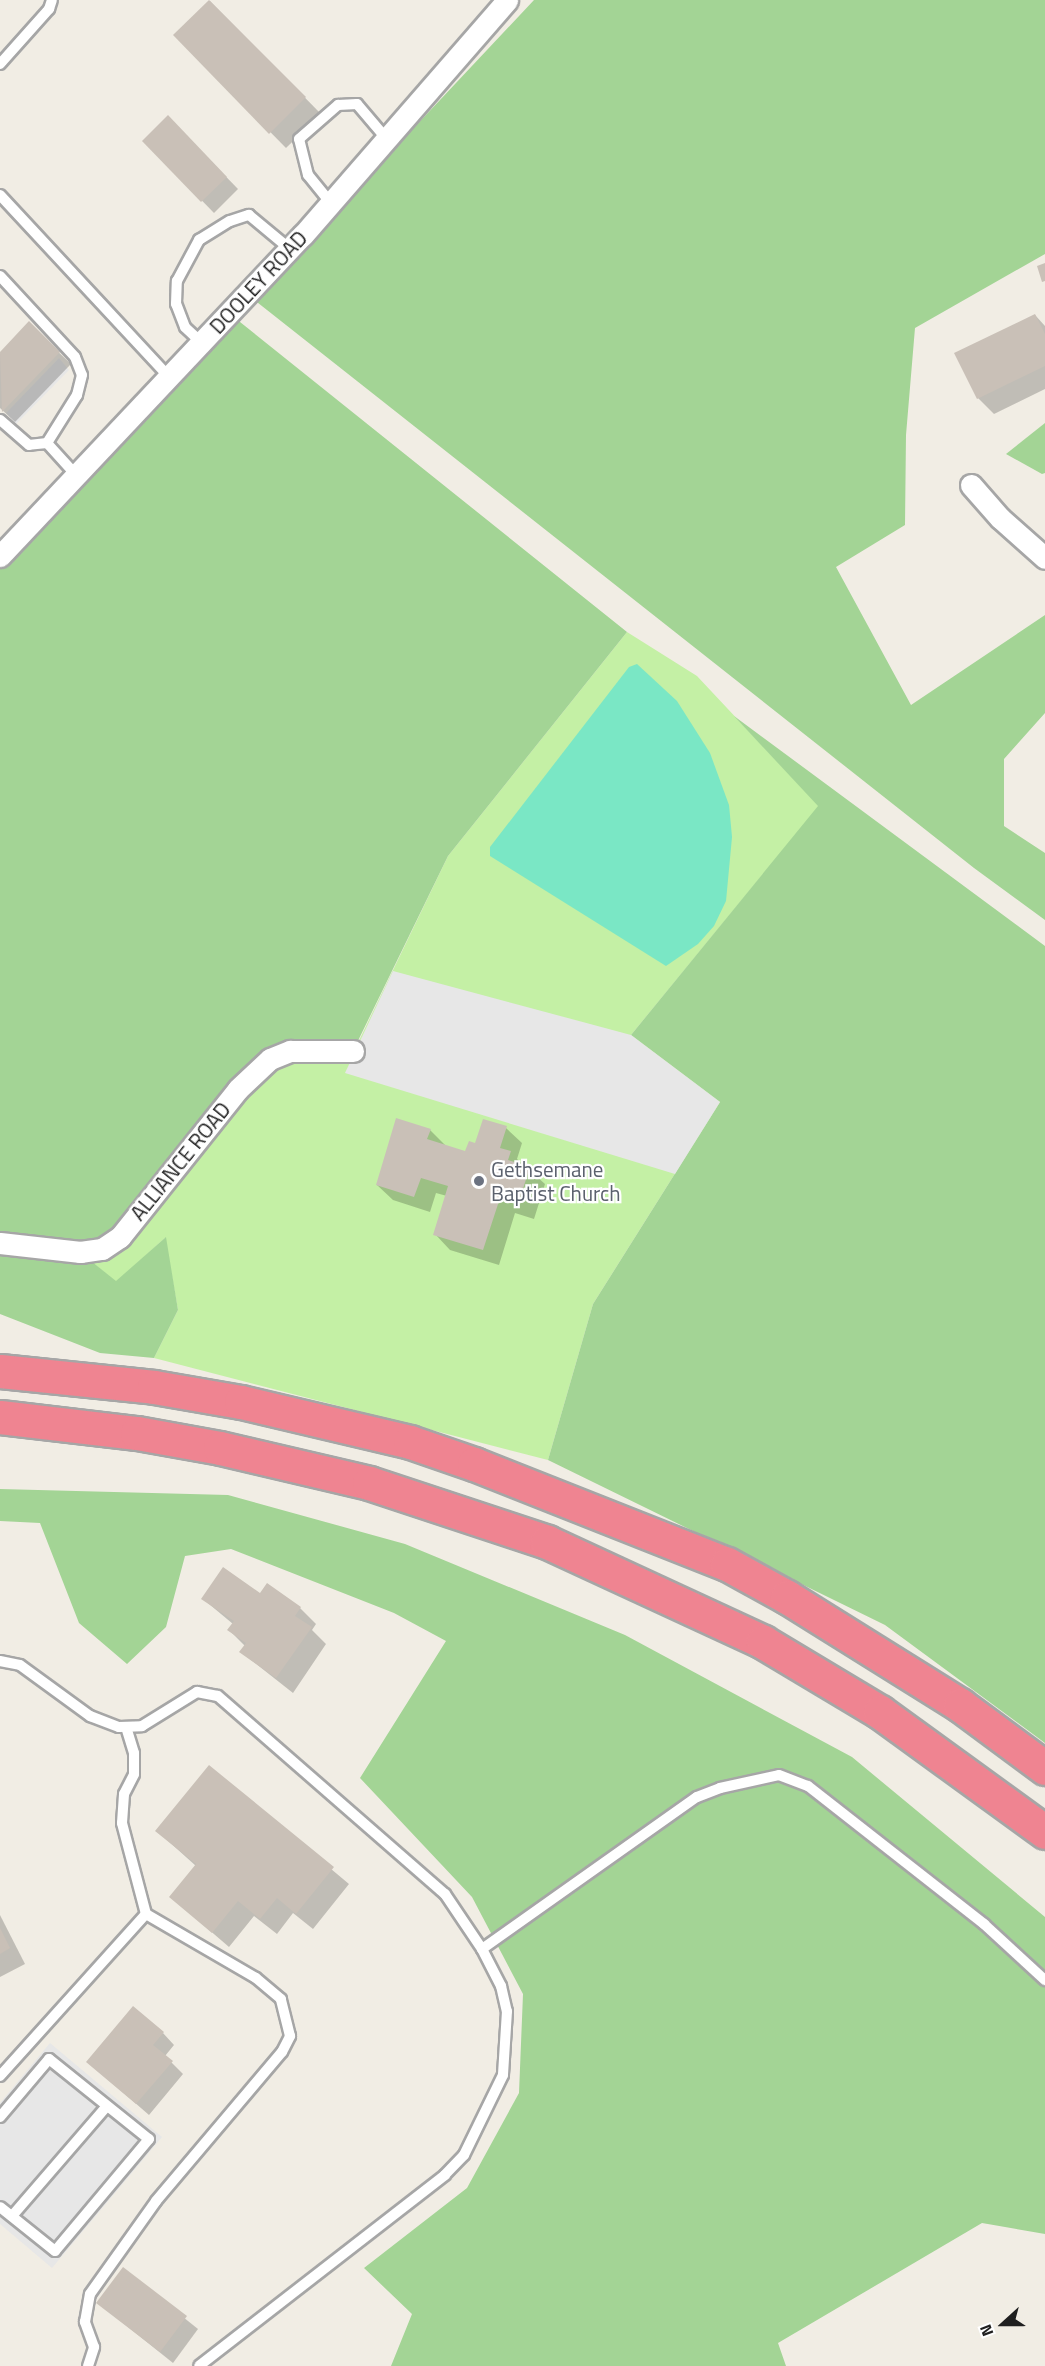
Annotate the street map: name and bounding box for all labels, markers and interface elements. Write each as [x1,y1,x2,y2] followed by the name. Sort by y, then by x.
[204,225,312,339] street label: DOOLEY ROAD
[125,1097,235,1225] street label: ALLIANCE ROAD
[491,1156,621,1206] place label: Gethsemane Baptist Church
[472,1174,486,1188] marker: Gethsemane Baptist Church
[973,2294,1033,2354] north arrow
[973,2321,999,2340] text: N

